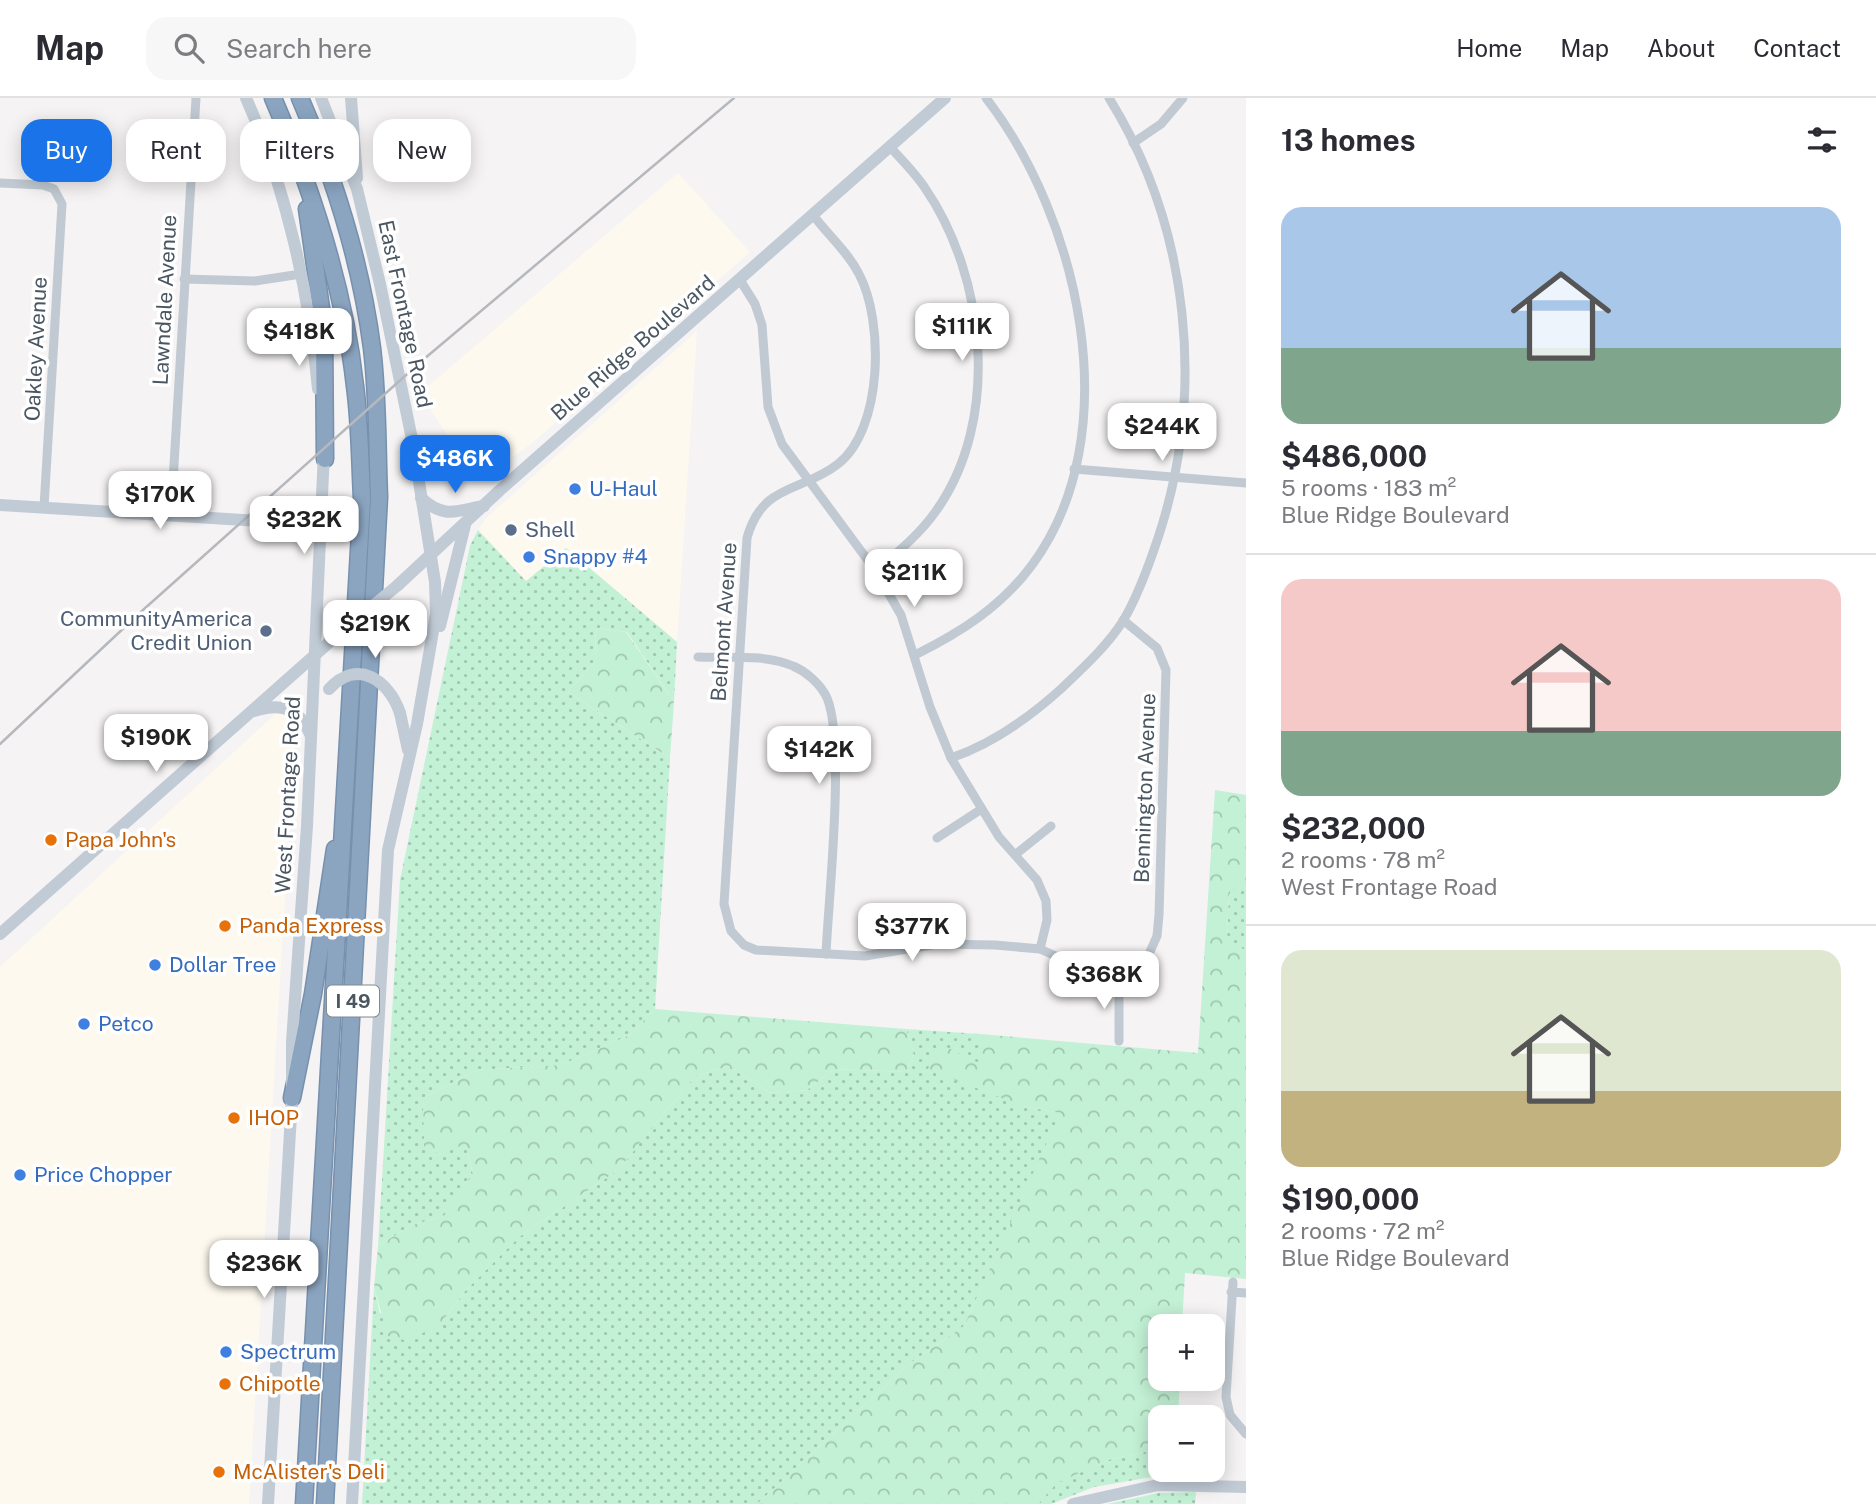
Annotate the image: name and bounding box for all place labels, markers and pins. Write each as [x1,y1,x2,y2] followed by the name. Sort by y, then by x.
[913,303,1011,363] pin: $111K
[250,308,348,368] pin: $418K
[1113,404,1211,463] pin: $244K
[406,436,504,495] pin: $486K
[111,472,209,531] pin: $170K
[589,476,658,501] place label: U-Haul
[567,481,583,497] marker: U-Haul
[255,496,353,556] pin: $232K
[525,517,575,542] place label: Shell
[503,522,519,538] marker: Shell
[543,544,648,569] place label: Snappy #4
[521,549,537,565] marker: Snappy #4
[865,550,963,609] pin: $211K
[326,601,424,660] pin: $219K
[60,606,252,655] place label: CommunityAmerica Credit Union
[258,623,274,639] marker: CommunityAmerica Credit Union
[107,714,205,774] pin: $190K
[770,726,868,786] pin: $142K
[65,827,176,852] place label: Papa John's
[43,832,59,848] marker: Papa John's
[863,904,961,963] pin: $377K
[239,913,383,938] place label: Panda Express
[217,918,233,934] marker: Panda Express
[1055,951,1153,1011] pin: $368K
[169,952,276,977] place label: Dollar Tree
[147,957,163,973] marker: Dollar Tree
[98,1011,154,1036] place label: Petco
[76,1016,92,1032] marker: Petco
[248,1105,299,1130] place label: IHOP
[226,1110,242,1126] marker: IHOP
[34,1162,173,1187] place label: Price Chopper
[12,1167,28,1183] marker: Price Chopper
[215,1240,313,1300] pin: $236K
[240,1339,336,1364] place label: Spectrum
[218,1344,234,1360] marker: Spectrum
[239,1371,321,1396] place label: Chipotle
[217,1376,233,1392] marker: Chipotle
[233,1459,385,1484] place label: McAlister's Deli
[211,1464,227,1480] marker: McAlister's Deli

